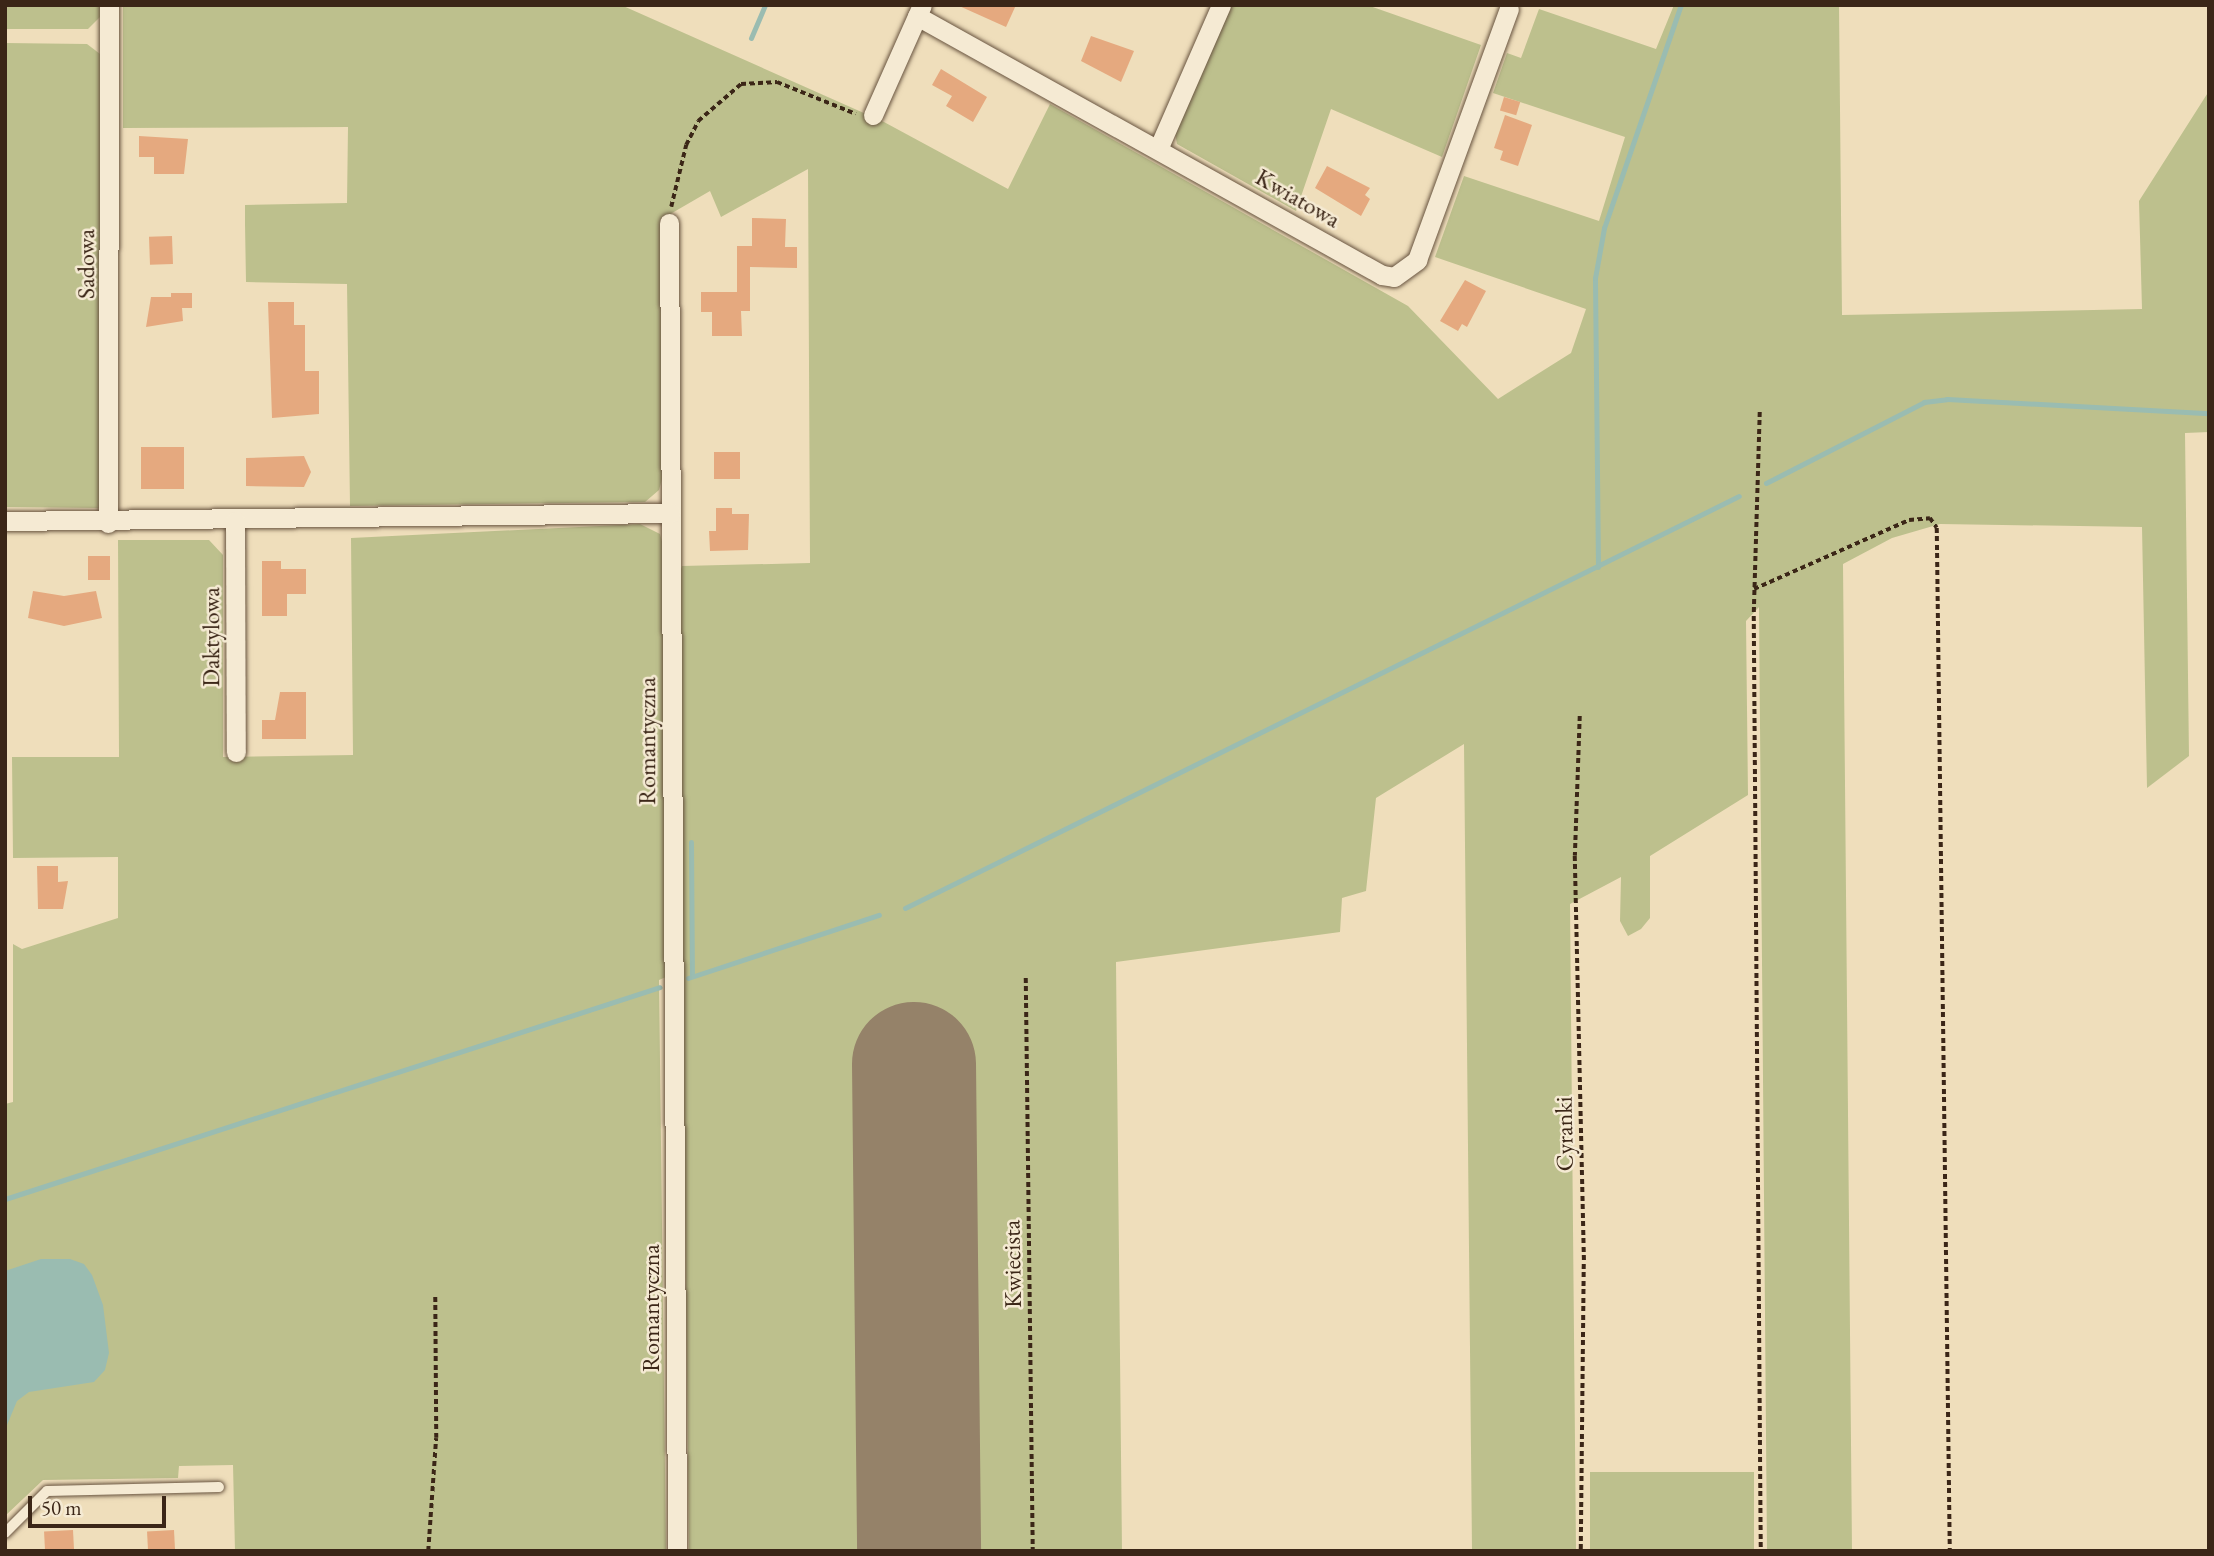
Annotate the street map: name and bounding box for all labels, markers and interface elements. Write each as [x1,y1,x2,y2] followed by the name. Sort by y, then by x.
[1251,162,1345,234] street label: Kwiatowa
[72,229,100,299] street label: Sadowa
[197,587,225,687] street label: Daktylowa
[633,677,661,805] street label: Romantyczna
[1549,1096,1579,1172] street label: Cyranki
[997,1220,1027,1308] street label: Kwiecista
[637,1244,665,1372] street label: Romantyczna
[32,1482,170,1526] scale bar
[41,1494,82,1521] text: 50 m

